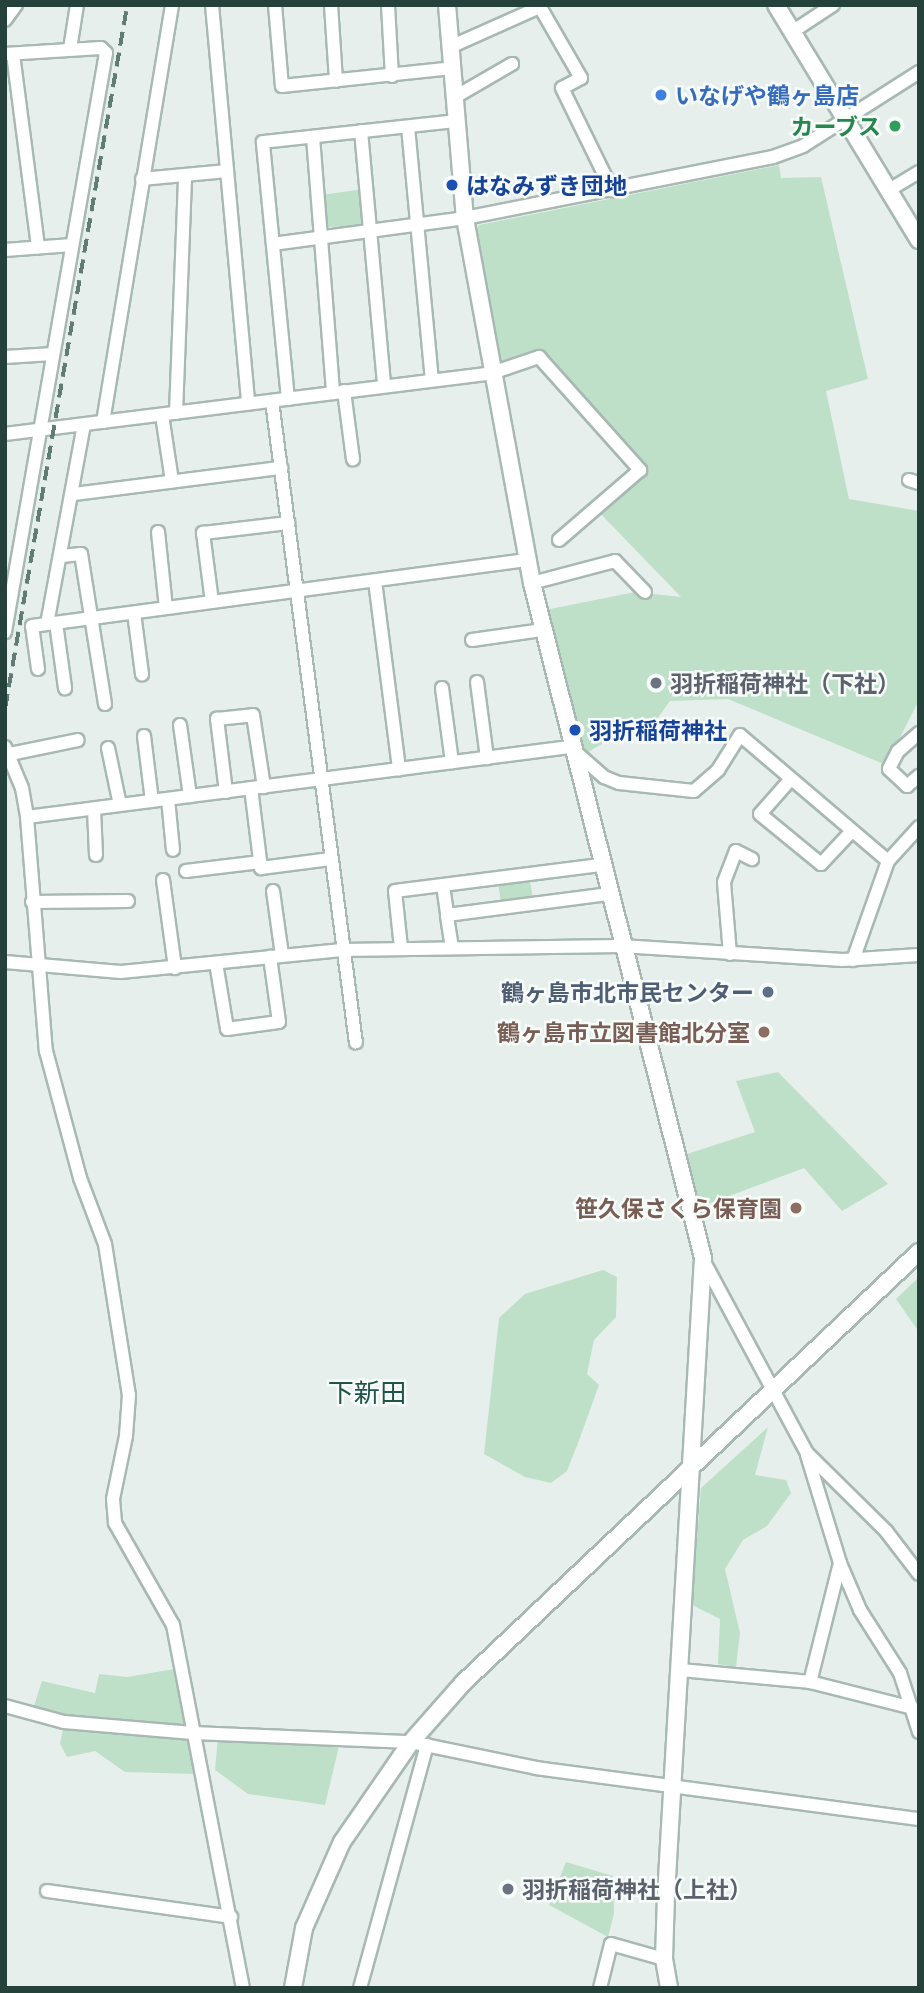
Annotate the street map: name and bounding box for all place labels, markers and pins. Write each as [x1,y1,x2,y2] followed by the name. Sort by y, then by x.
[675,81,859,109] place label: いなげや鶴ヶ島店
[653,87,669,103] marker: いなげや鶴ヶ島店
[789,112,881,140] place label: カーブス
[887,118,903,134] marker: カーブス
[466,171,627,199] place label: はなみずき団地
[444,177,460,193] marker: はなみずき団地
[670,669,900,697] place label: 羽折稲荷神社（下社）
[648,675,664,691] marker: 羽折稲荷神社（下社）
[589,716,727,744] place label: 羽折稲荷神社
[567,722,583,738] marker: 羽折稲荷神社
[501,978,754,1006] place label: 鶴ヶ島市北市民センター
[760,984,776,1000] marker: 鶴ヶ島市北市民センター
[497,1018,750,1046] place label: 鶴ヶ島市立図書館北分室
[756,1024,772,1040] marker: 鶴ヶ島市立図書館北分室
[575,1194,782,1222] place label: 笹久保さくら保育園
[788,1200,804,1216] marker: 笹久保さくら保育園
[522,1875,752,1903] place label: 羽折稲荷神社（上社）
[500,1881,516,1897] marker: 羽折稲荷神社（上社）

